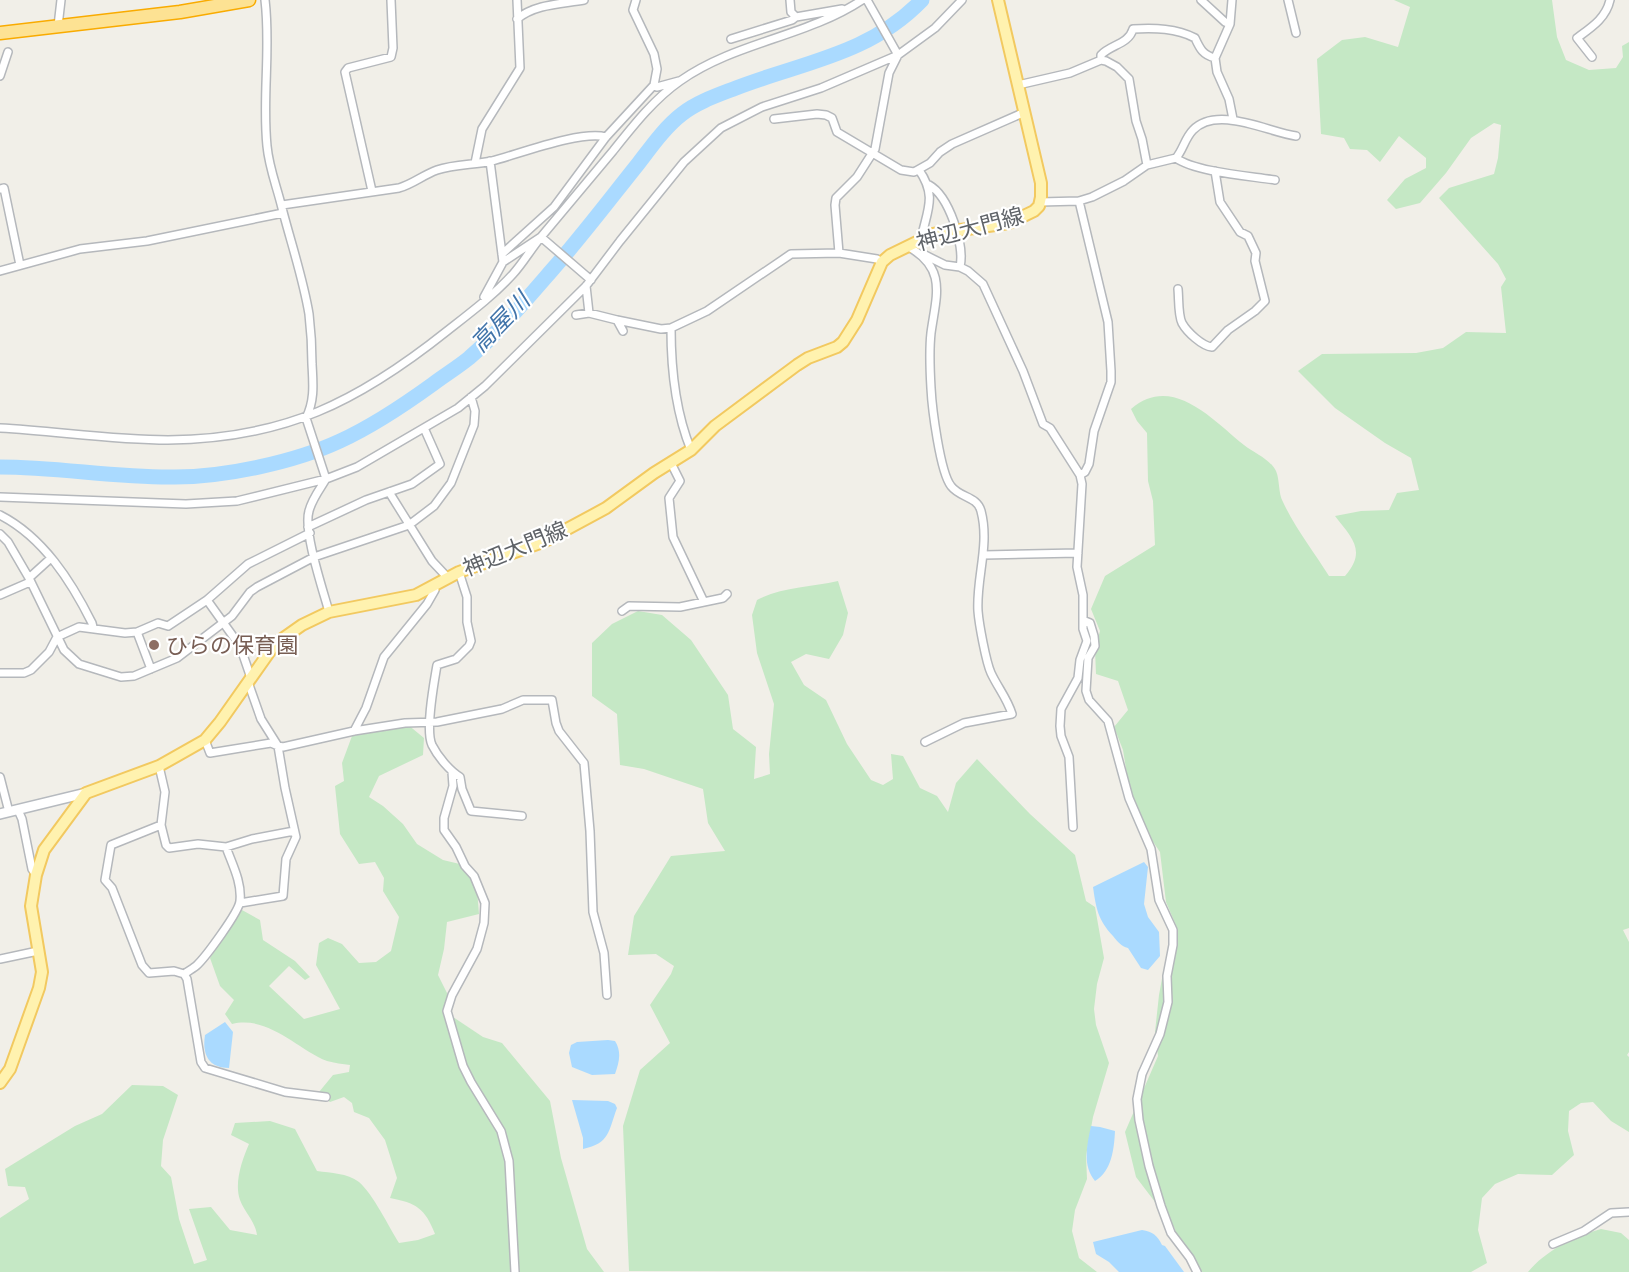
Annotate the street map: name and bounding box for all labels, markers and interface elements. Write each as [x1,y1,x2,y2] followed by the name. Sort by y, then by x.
[913,202,1027,256] street label: 神辺大門線
[465,284,538,358] water label: 高屋川
[459,516,571,582] street label: 神辺大門線
[166,632,298,659] place label: ひらの保育園
[147,638,161,652] marker: ひらの保育園

